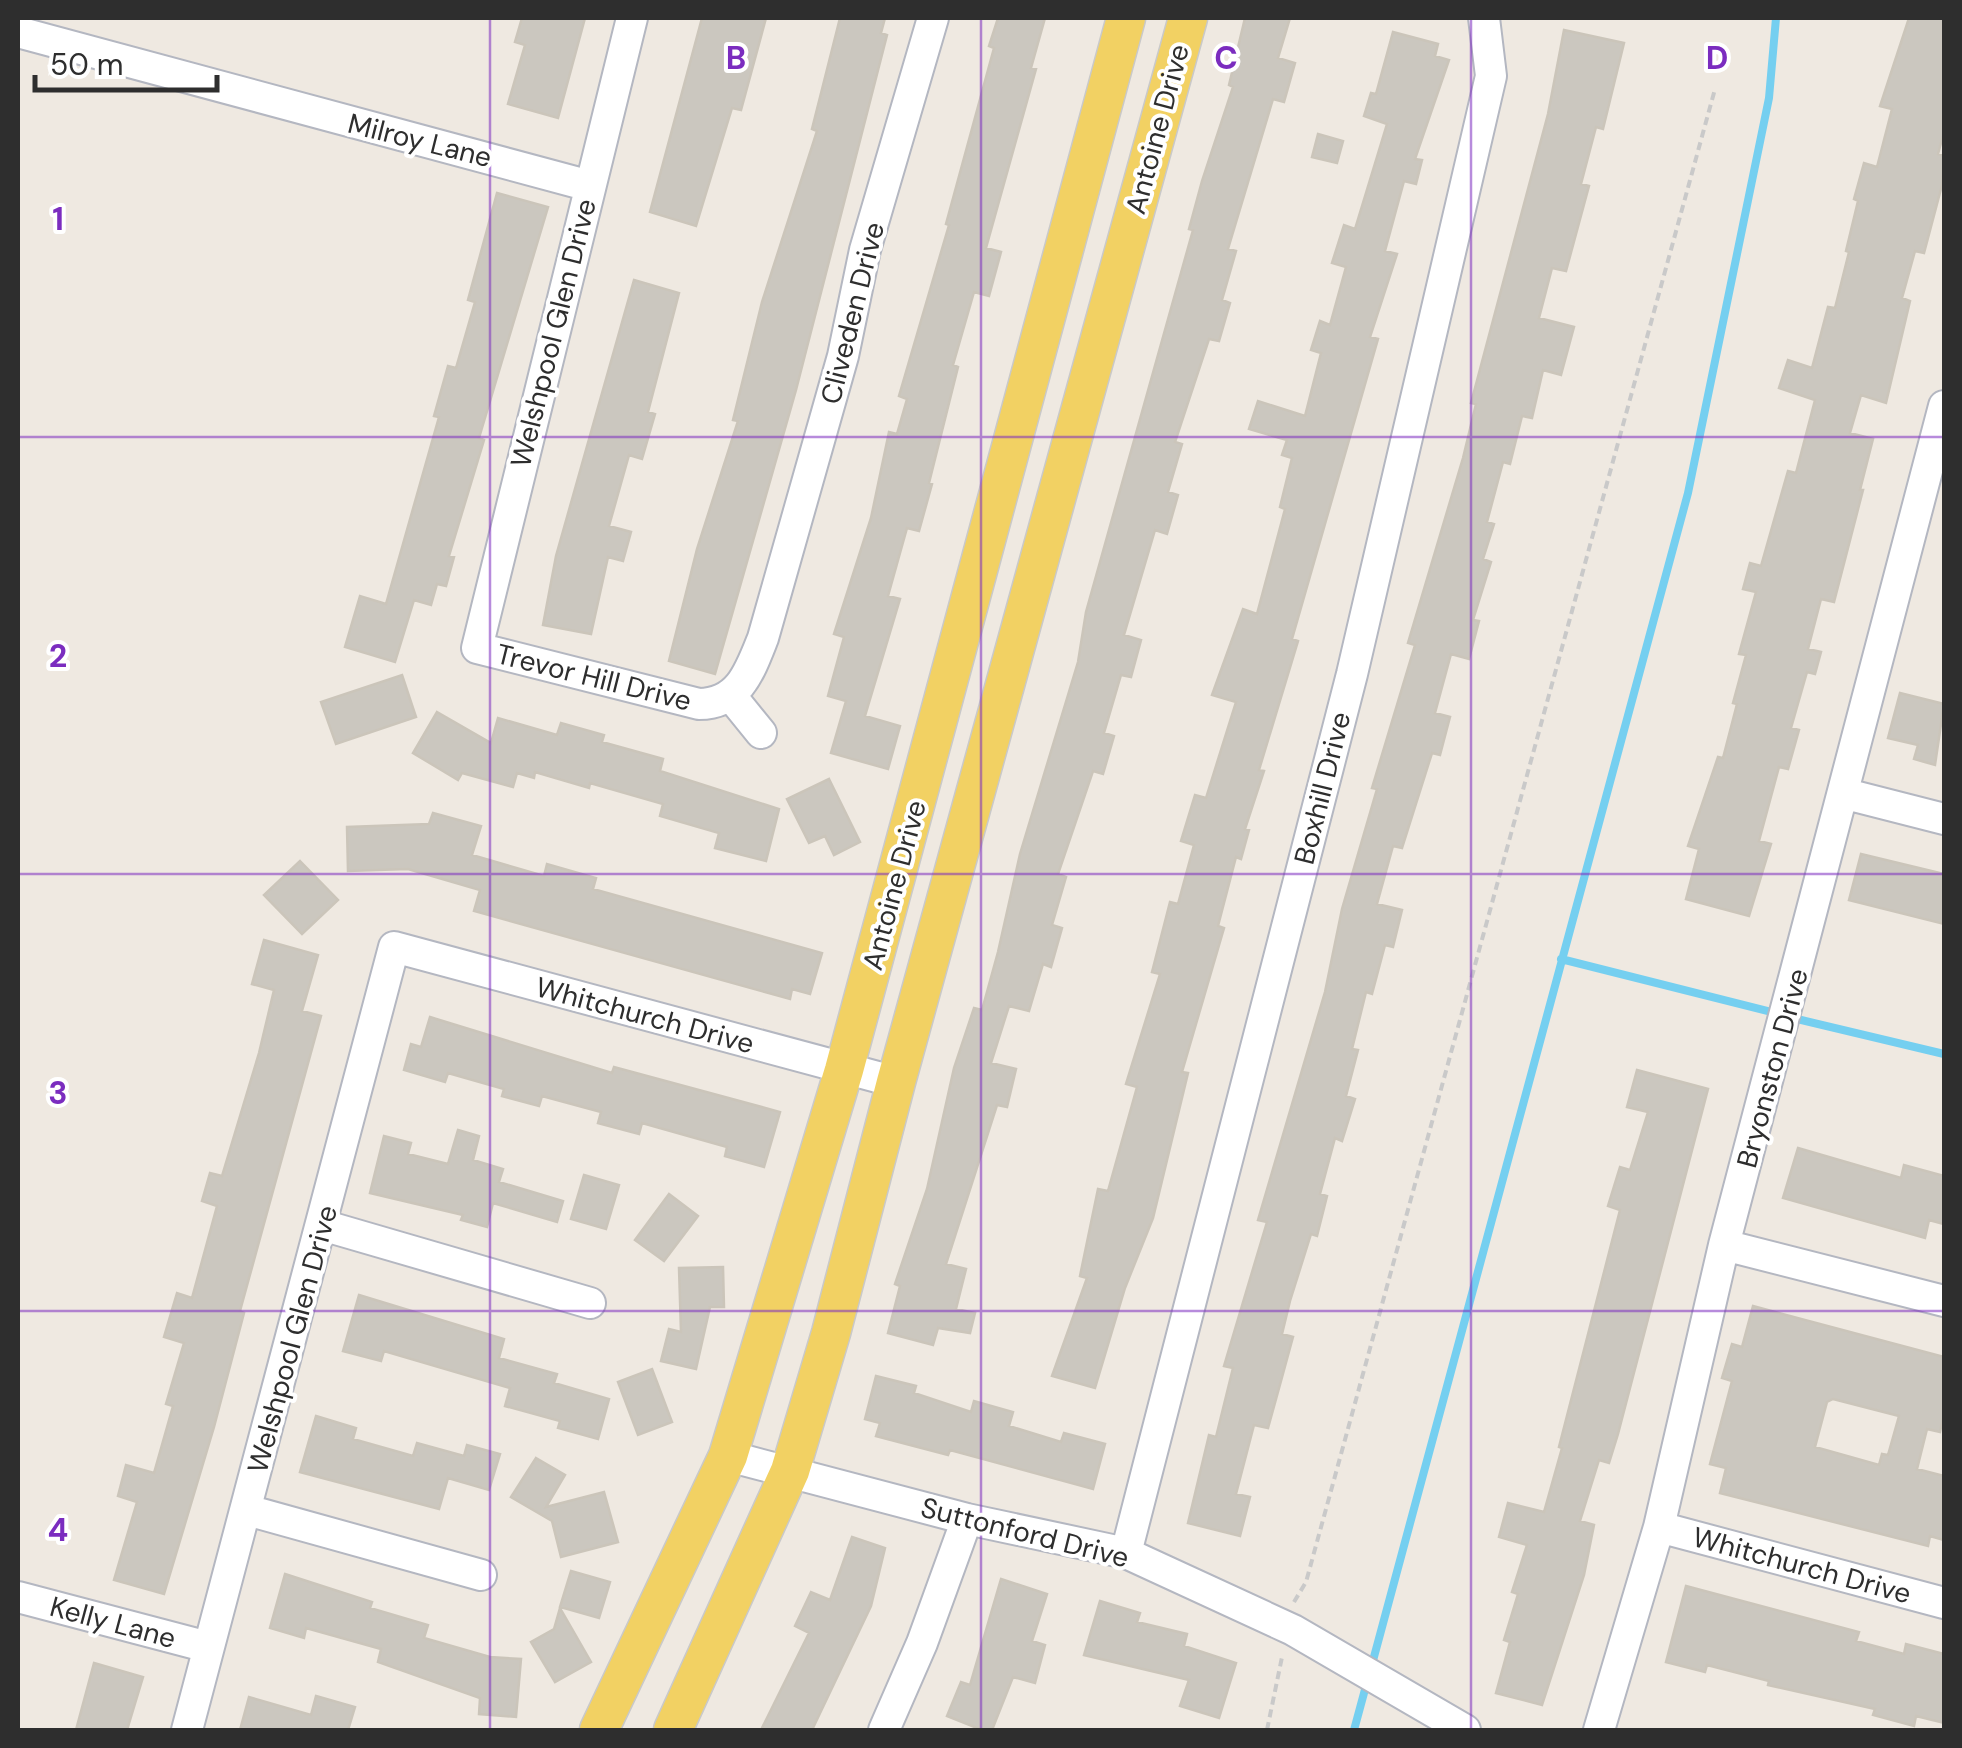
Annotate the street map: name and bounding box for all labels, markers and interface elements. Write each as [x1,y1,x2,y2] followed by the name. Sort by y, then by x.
[35,30,218,92] scale bar
[726,37,746,79] text: B
[1214,37,1238,79] text: C
[1706,37,1728,79] text: D
[1117,40,1198,218] street label: Antoine Drive
[50,45,124,84] text: 50 m
[344,105,496,176] street label: Milroy Lane
[502,195,605,471] street label: Welshpool Glen Drive
[52,198,64,240] text: 1
[812,218,893,408] street label: Cliveden Drive
[49,635,67,677] text: 2
[492,635,695,720] street label: Trevor Hill Drive
[1286,708,1359,868] street label: Boxhill Drive
[854,796,935,974] street label: Antoine Drive
[1728,965,1817,1172] street label: Bryonston Drive
[532,969,758,1062] street label: Whitchurch Drive
[48,1072,68,1114] text: 3
[239,1201,346,1477] street label: Welshpool Glen Drive
[917,1489,1133,1576] street label: Suttonford Drive
[48,1509,68,1551] text: 4
[1689,1519,1915,1612] street label: Whitchurch Drive
[46,1588,180,1657] street label: Kelly Lane

